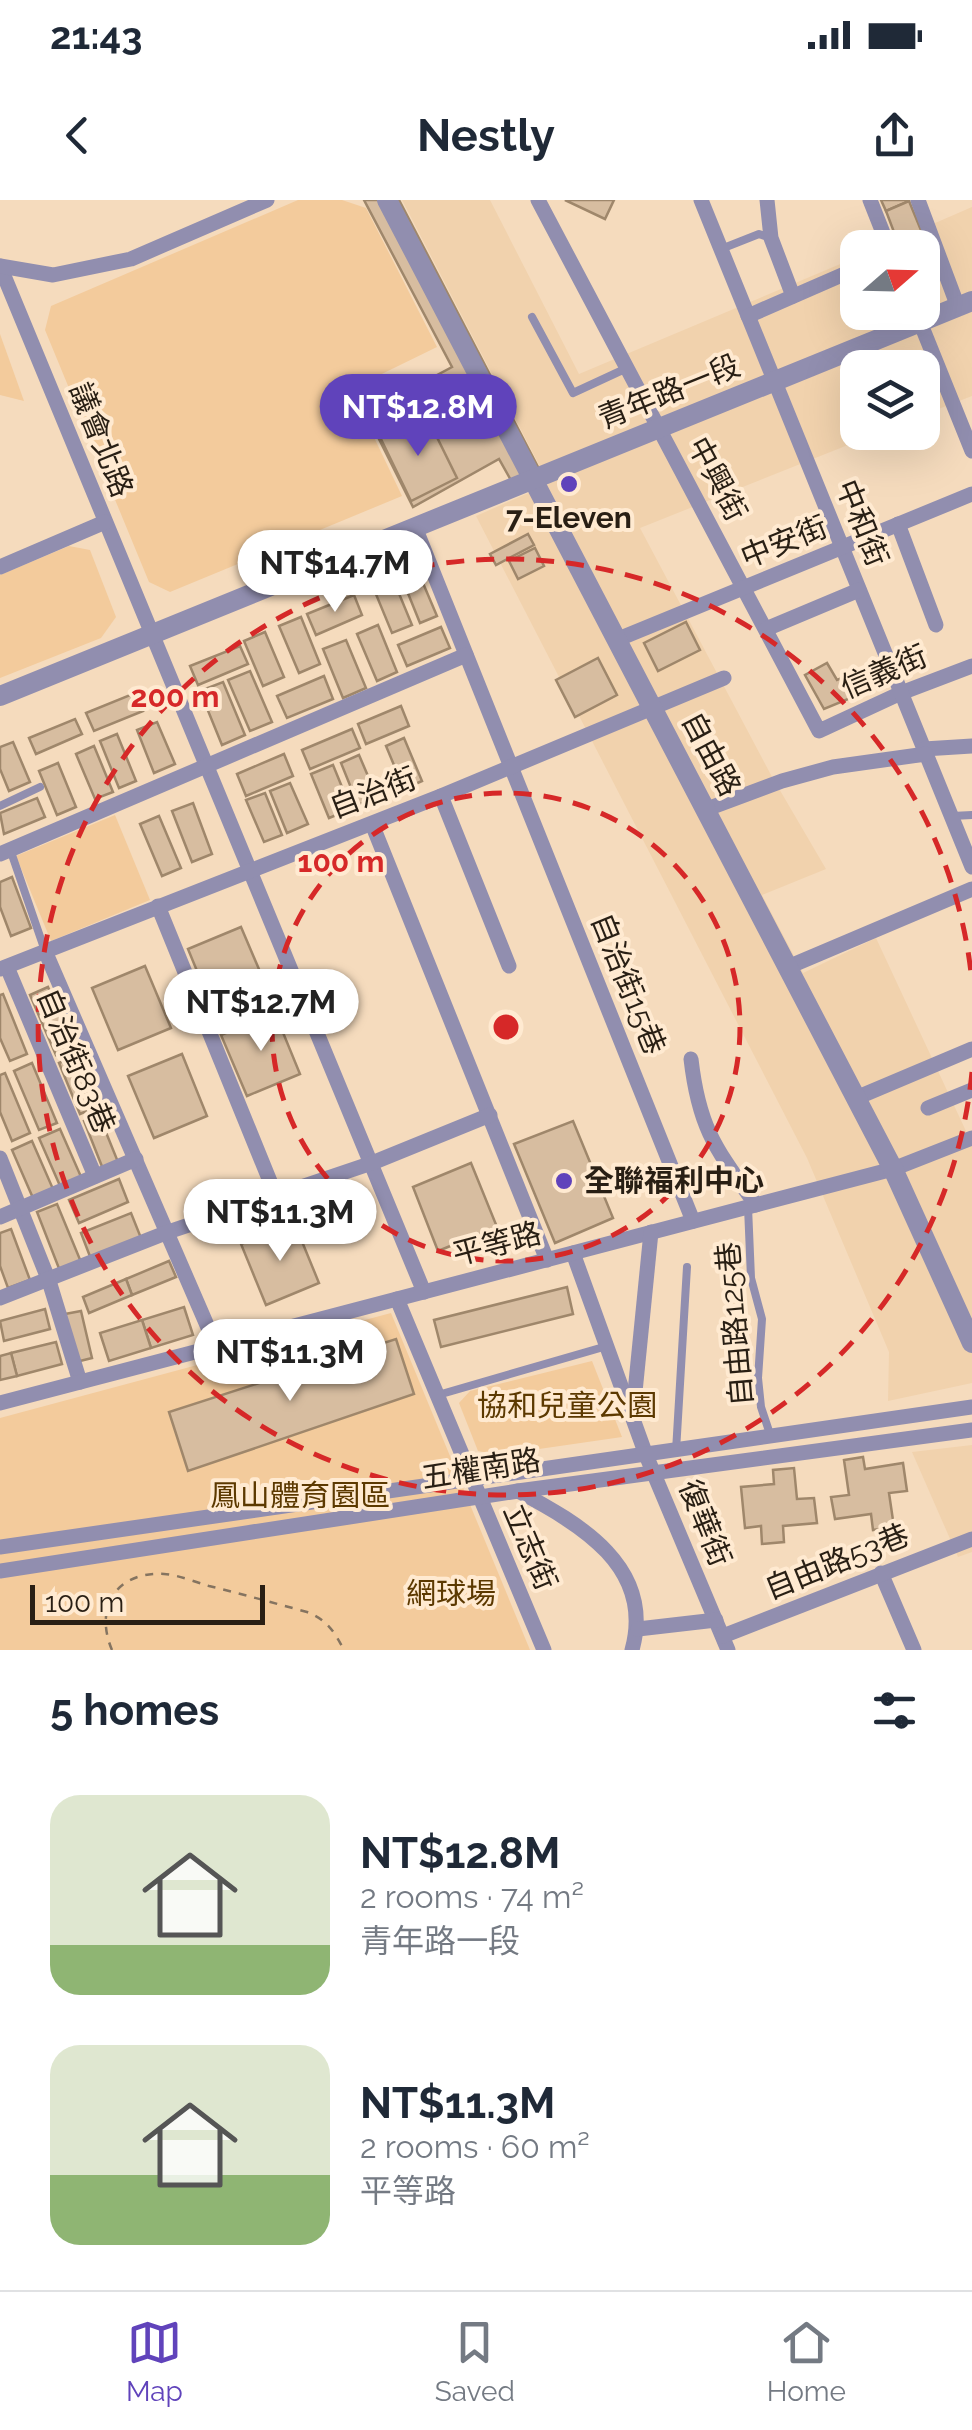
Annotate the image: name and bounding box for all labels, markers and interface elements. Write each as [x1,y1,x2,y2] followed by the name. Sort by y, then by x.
[50,13,143,58] text: 21:43
[50,108,105,163] icon: back
[867,108,922,163] icon: share
[417,109,555,162] text: Nestly
[840,230,940,330] north arrow
[840,230,940,450] map controls
[593,347,745,436] street label: 青年路一段
[840,350,940,450] button: layers
[315,374,521,459] pin: NT$12.8M
[63,378,140,502] street label: 議會北路
[342,388,494,425] text: NT$12.8M
[681,431,754,527] street label: 中興街
[558,473,580,495] marker: 7-Eleven
[829,475,896,571] street label: 中和街
[506,500,632,535] place label: 7-Eleven
[736,508,832,575] street label: 中安街
[232,530,438,615] pin: NT$14.7M
[260,544,410,581] text: NT$14.7M
[836,638,932,705] street label: 信義街
[131,679,219,714] text: 200 m
[675,706,748,802] street label: 自由路
[325,760,421,825] street label: 自治街
[298,844,384,879] text: 100 m
[584,908,673,1060] street label: 自治街15巷
[158,969,364,1054] pin: NT$12.7M
[30,983,123,1138] street label: 自治街83巷
[186,983,336,1020] text: NT$12.7M
[488,1009,524,1045] centre of rings
[584,1163,764,1198] place label: 全聯福利中心
[553,1170,575,1192] marker: 全聯福利中心
[177,1179,383,1264] pin: NT$11.3M
[206,1193,354,1230] text: NT$11.3M
[449,1215,545,1272] street label: 平等路
[710,1240,759,1408] street label: 自由路125巷
[187,1319,393,1404] pin: NT$11.3M
[216,1333,364,1370] text: NT$11.3M
[477,1388,657,1423] park label: 協和兒童公園
[419,1442,543,1495] street label: 五權南路
[672,1475,739,1571] street label: 復華街
[210,1478,390,1513] park label: 鳳山體育園區
[497,1499,564,1595] street label: 立志街
[760,1517,914,1606] street label: 自由路53巷
[406,1576,496,1611] park label: 網球場
[30,1580,265,1624] scale bar
[45,1586,124,1619] text: 100 m
[867,1683,922,1738] icon: filters
[50,1686,219,1735] text: 5 homes
[360,1829,560,1878] text: NT$12.8M
[130,1835,250,1955] icon: home
[360,1878,584,1915] text: 2 rooms · 74 m²
[360,1922,520,1959] text: 青年路一段
[360,2079,555,2128] text: NT$11.3M
[130,2085,250,2205] icon: home
[360,2128,590,2165] text: 2 rooms · 60 m²
[360,2172,456,2209] text: 平等路
[126,2315,183,2408] tab: Map
[435,2315,515,2408] tab: Saved
[767,2315,846,2408] tab: Home

